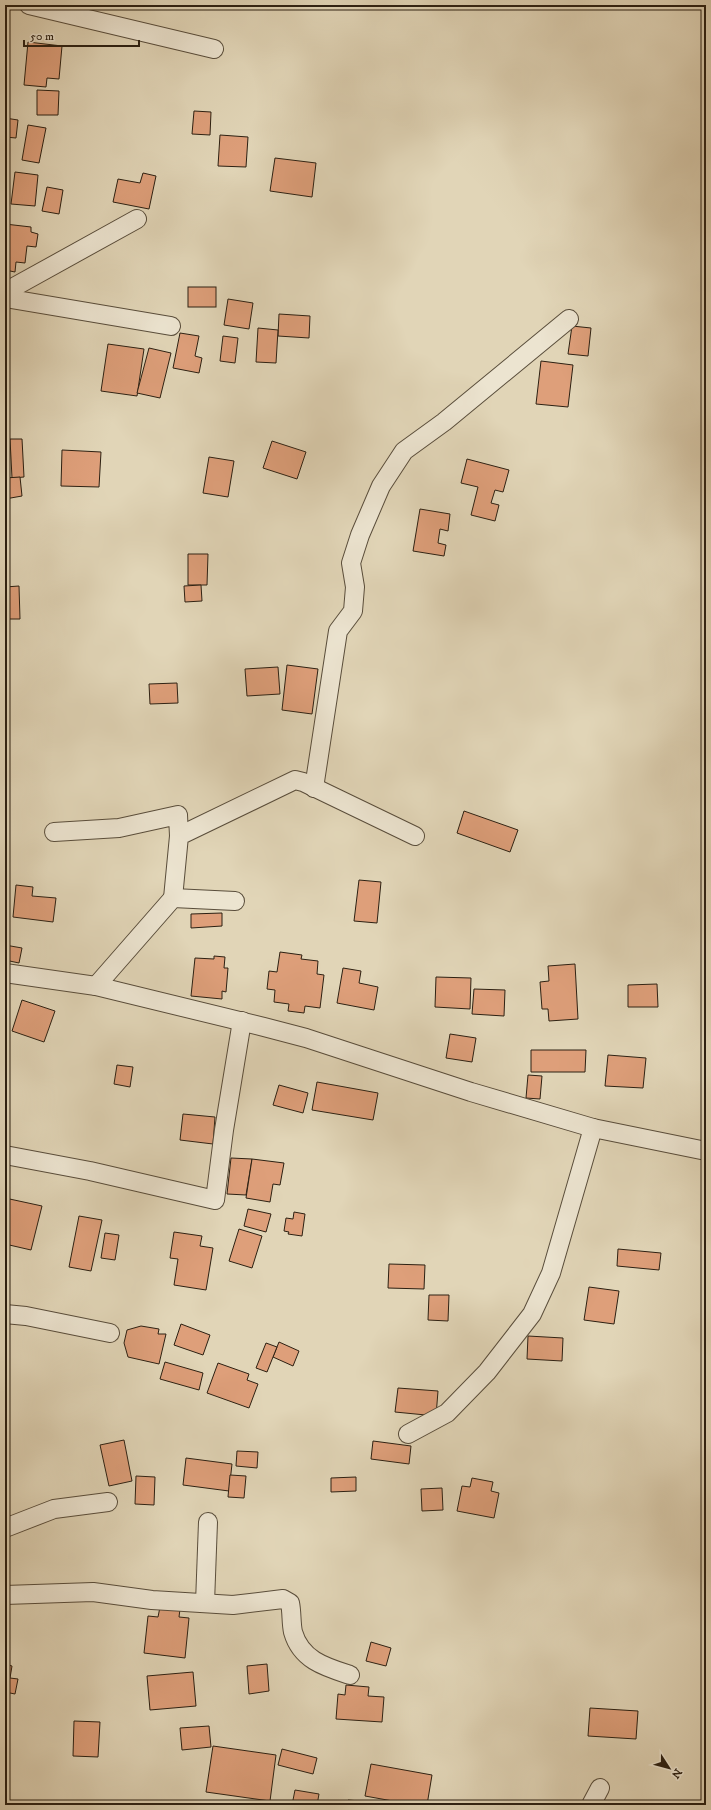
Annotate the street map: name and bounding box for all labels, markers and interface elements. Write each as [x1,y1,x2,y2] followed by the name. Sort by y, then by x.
[24,22,139,48] scale bar
[30,29,54,44] text: 50 m
[649,1748,689,1788] north arrow
[668,1766,685,1781] text: N

